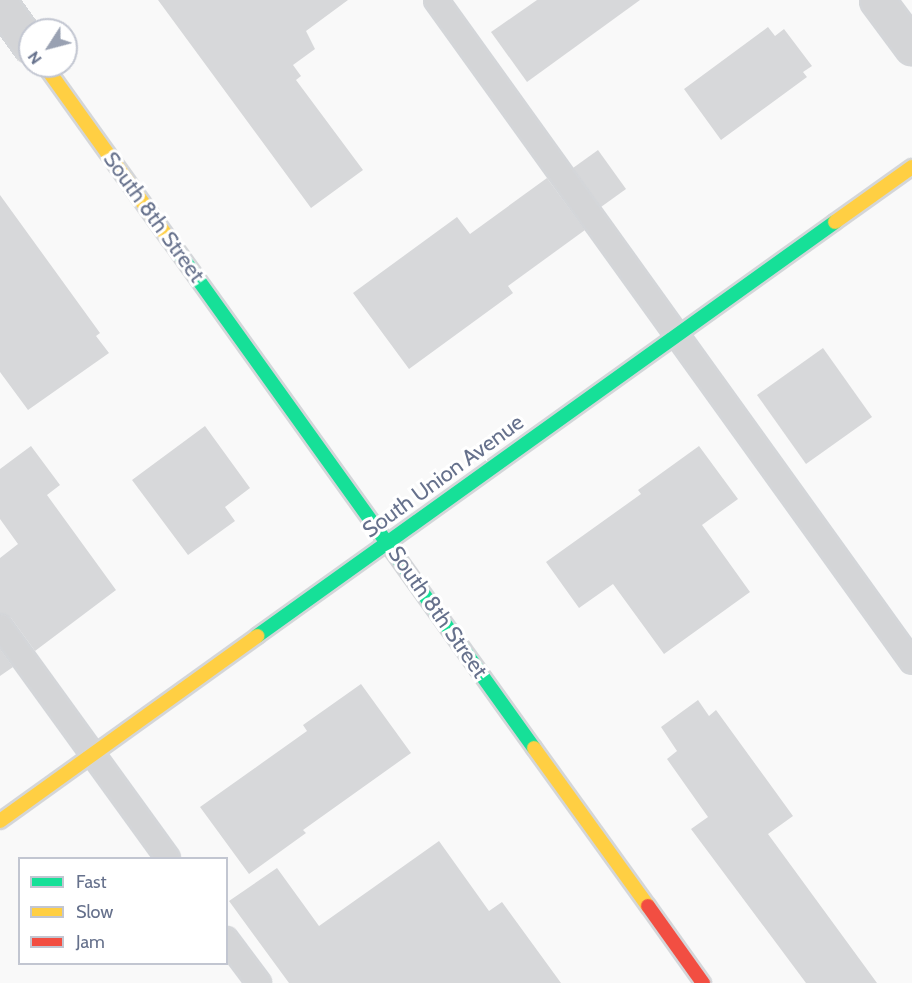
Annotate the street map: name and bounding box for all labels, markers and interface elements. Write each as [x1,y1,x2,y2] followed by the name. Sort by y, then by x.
[18,18,78,78] north arrow
[24,48,46,68] text: N
[98,147,210,287] street label: South 8th Street
[357,409,529,543] street label: South Union Avenue
[383,541,493,683] street label: South 8th Street
[18,857,228,965] legend
[76,871,107,893] text: Fast
[76,901,113,923] text: Slow
[76,931,105,953] text: Jam

